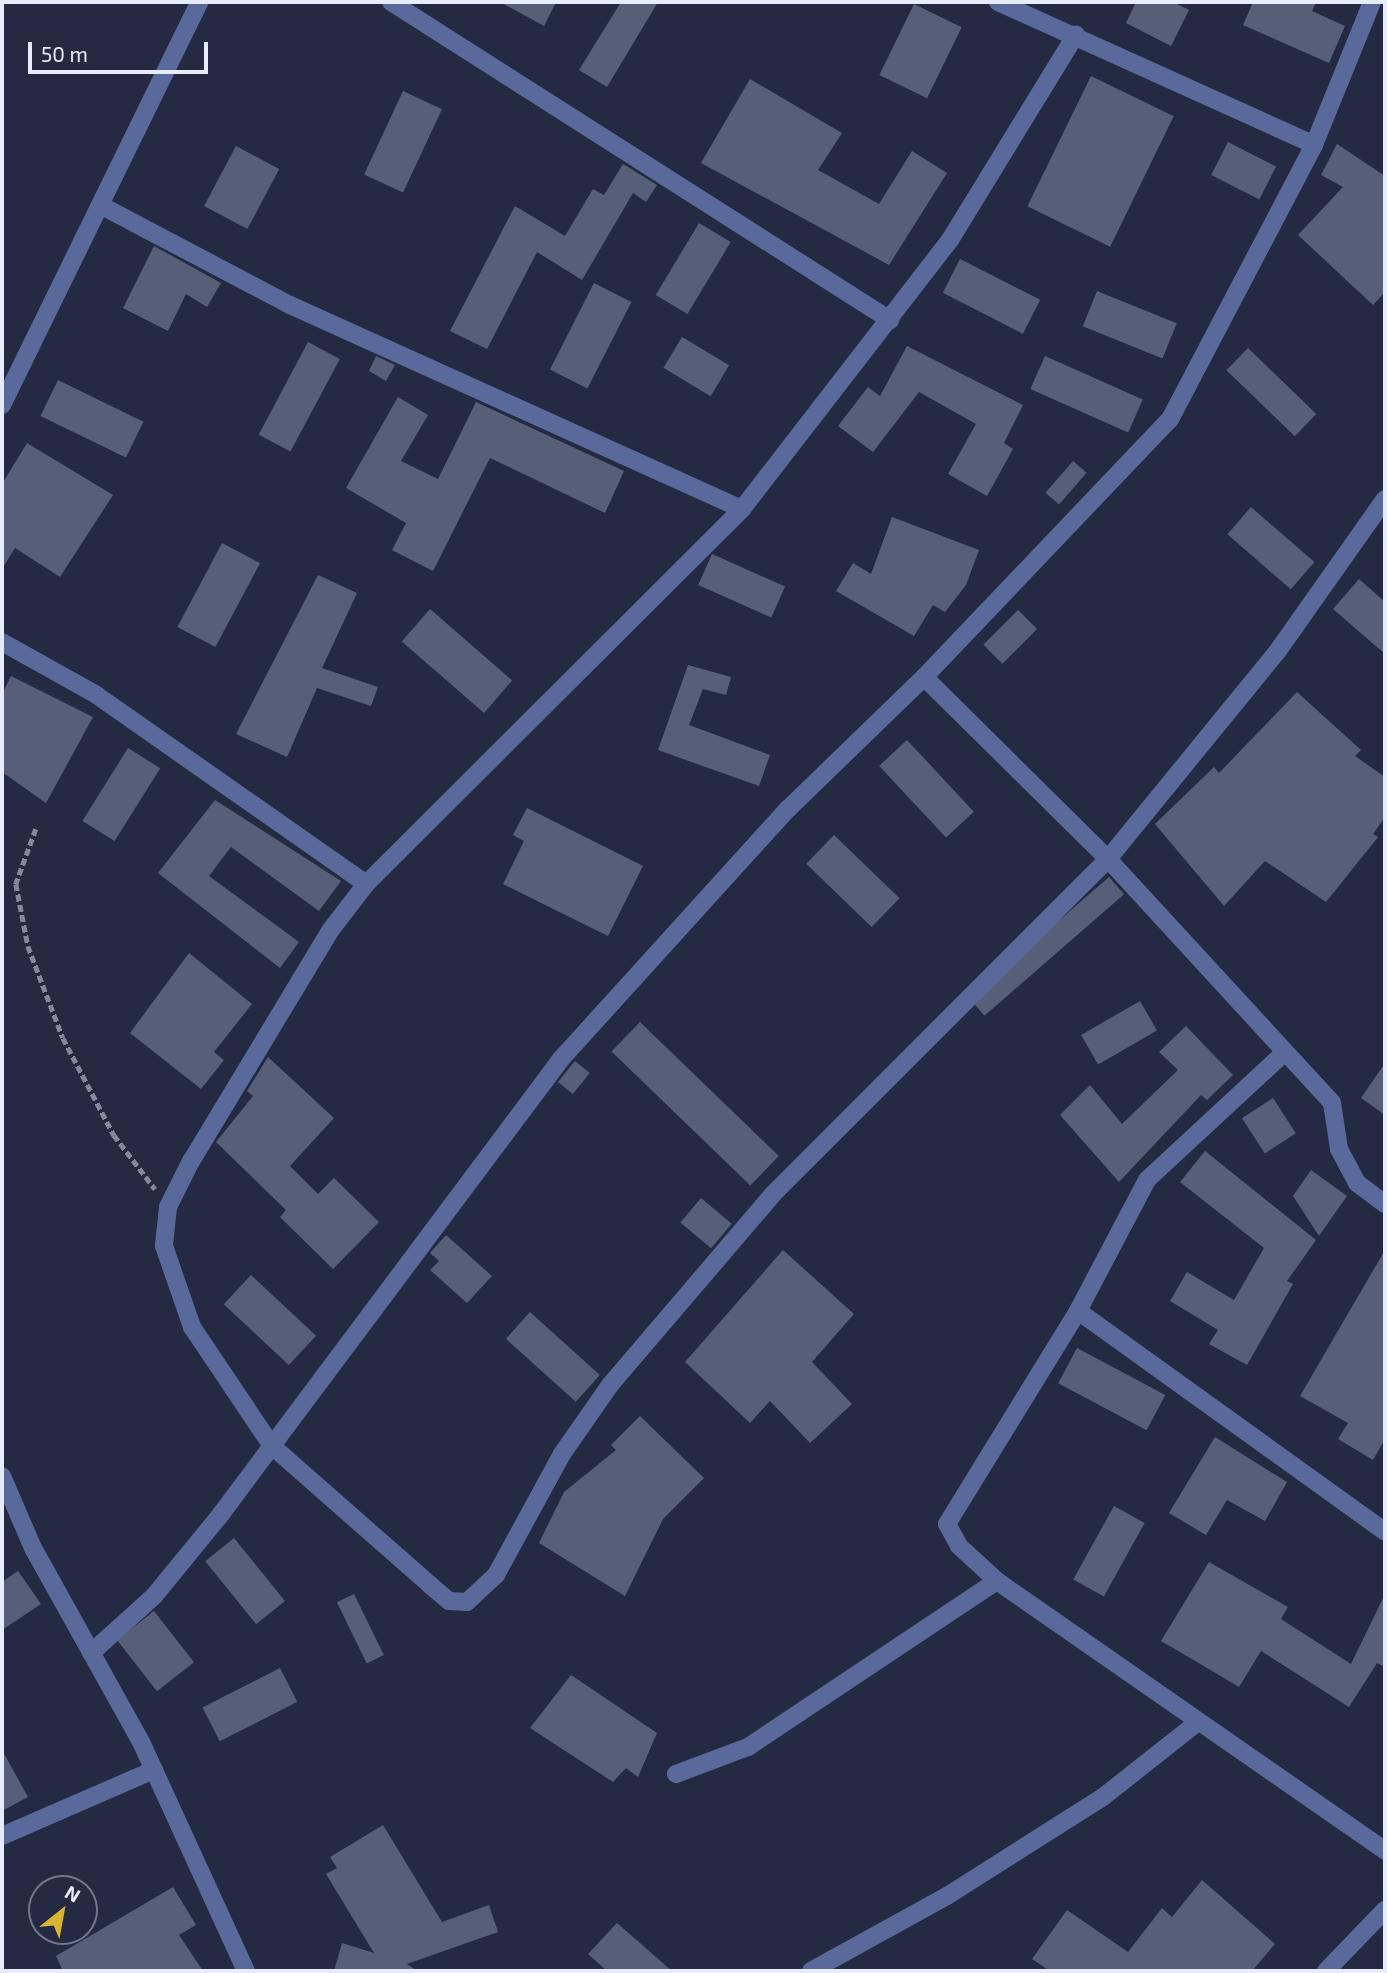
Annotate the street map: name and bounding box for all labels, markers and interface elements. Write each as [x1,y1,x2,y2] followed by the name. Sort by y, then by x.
[32,28,212,72] scale bar
[41,41,88,66] text: 50 m
[28,1875,98,1945] north arrow
[61,1880,85,1907] text: N

